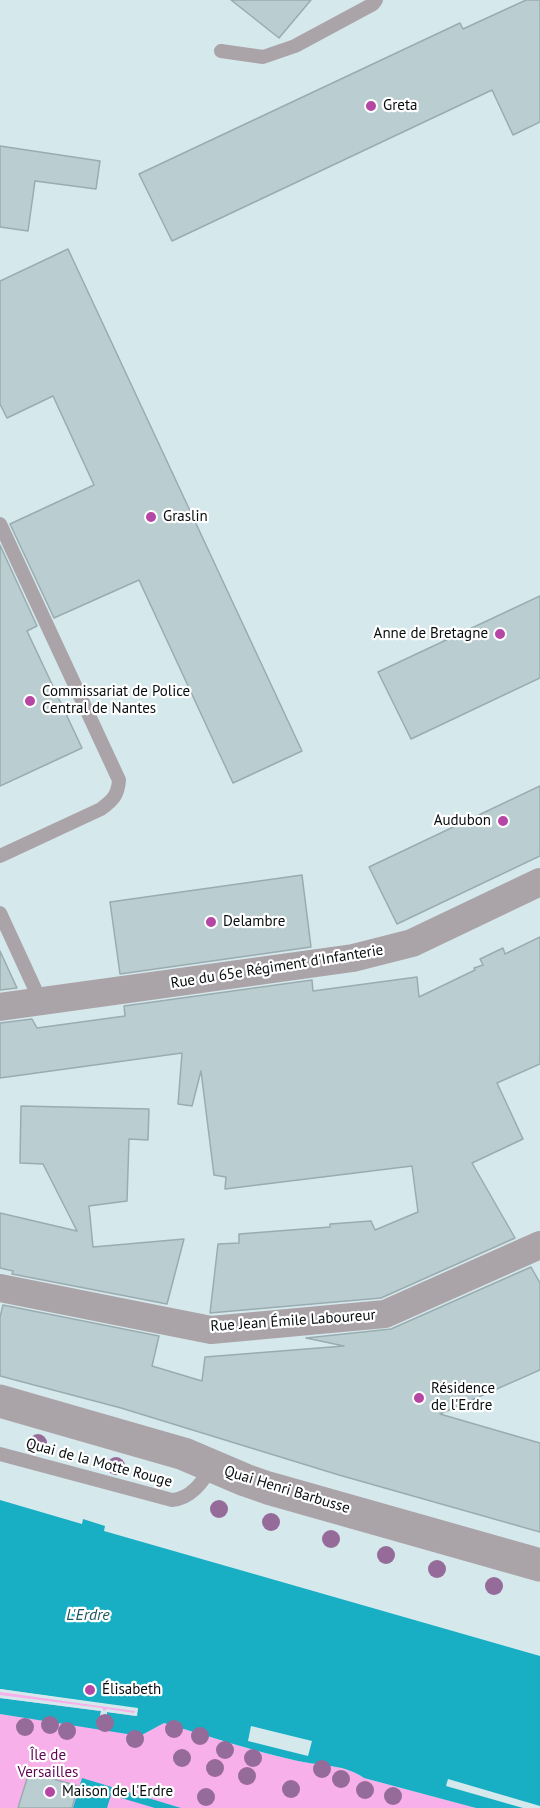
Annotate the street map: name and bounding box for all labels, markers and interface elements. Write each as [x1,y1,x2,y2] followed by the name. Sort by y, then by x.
[383,97,417,115] place label: Greta
[364,99,378,113] marker: Greta
[163,508,208,526] place label: Graslin
[144,510,158,524] marker: Graslin
[374,625,488,643] place label: Anne de Bretagne
[493,627,507,641] marker: Anne de Bretagne
[42,683,190,718] place label: Commissariat de Police Central de Nantes
[23,694,37,708] marker: Commissariat de Police Central de Nantes
[434,812,491,830] place label: Audubon
[496,814,510,828] marker: Audubon
[223,913,285,931] place label: Delambre
[204,915,218,929] marker: Delambre
[169,941,385,993] street label: Rue du 65e Régiment d'Infanterie
[210,1306,376,1336] street label: Rue Jean Émile Laboureur
[431,1380,495,1415] place label: Résidence de l'Erdre
[412,1391,426,1405] marker: Résidence de l'Erdre
[24,1435,174,1491] street label: Quai de la Motte Rouge
[222,1462,352,1518] street label: Quai Henri Barbusse
[66,1605,110,1625] water label: L'Erdre
[102,1681,161,1699] place label: Élisabeth
[83,1683,97,1697] marker: Élisabeth
[18,1747,78,1782] park label: Île de Versailles
[62,1783,173,1801] place label: Maison de l'Erdre
[43,1785,57,1799] marker: Maison de l'Erdre

